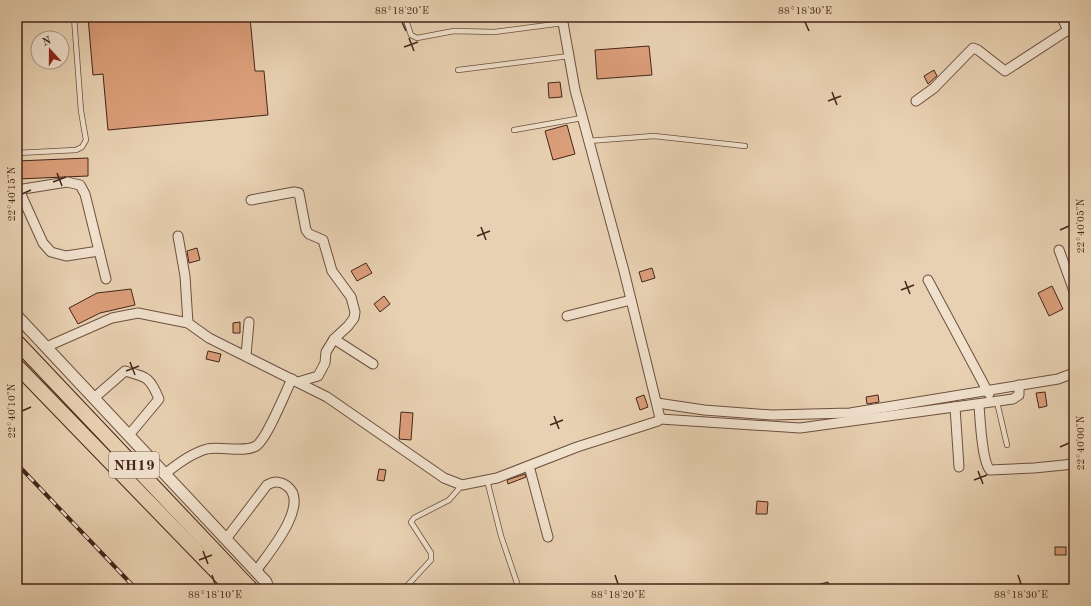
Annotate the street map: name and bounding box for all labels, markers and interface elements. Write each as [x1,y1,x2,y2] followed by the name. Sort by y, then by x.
[375,6,429,16] text: 88°18'20"E
[778,6,832,16] text: 88°18'30"E
[30,30,70,70] north arrow
[41,35,53,49] text: N
[7,166,17,221] text: 22°40'15"N
[1076,198,1086,253] text: 22°40'05"N
[7,383,17,438] text: 22°40'10"N
[1076,415,1086,470] text: 22°40'00"N
[109,452,159,478] road number: NH19
[188,590,242,600] text: 88°18'10"E
[591,590,645,600] text: 88°18'20"E
[994,590,1048,600] text: 88°18'30"E

